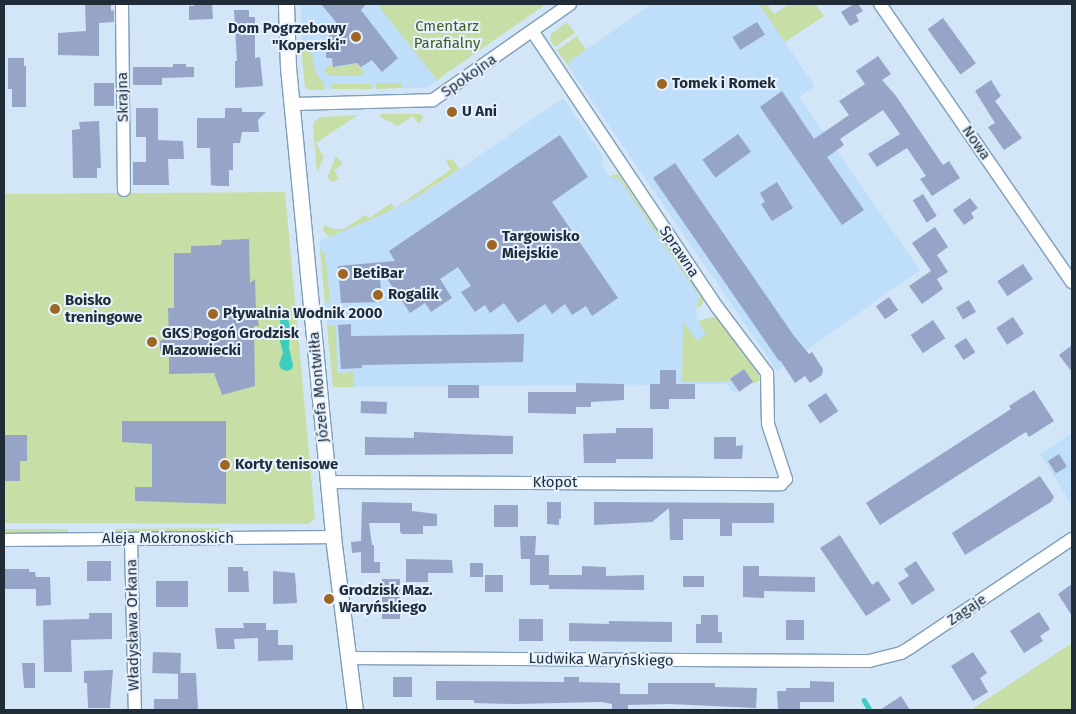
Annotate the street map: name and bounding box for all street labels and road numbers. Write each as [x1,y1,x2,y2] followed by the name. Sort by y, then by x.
[438,50,500,102] street label: Spokojna
[114,72,132,122] street label: Skrajna
[958,122,994,164] street label: Nowa
[655,223,703,281] street label: Sprawna
[305,331,333,443] street label: Józefa Montwiłła
[532,474,578,492] street label: Kłopot
[102,530,234,548] street label: Aleja Mokronoskich
[123,559,143,691] street label: Władysława Orkana
[944,590,990,630] street label: Zagaje
[528,650,674,670] street label: Ludwika Waryńskiego

